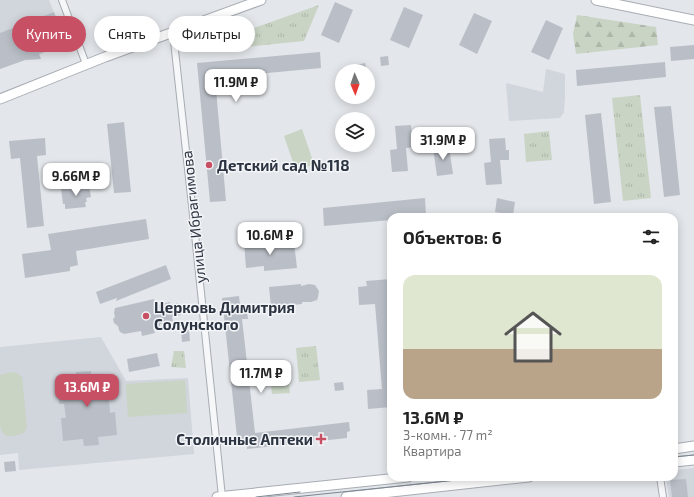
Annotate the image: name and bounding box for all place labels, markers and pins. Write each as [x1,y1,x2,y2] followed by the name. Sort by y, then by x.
[199,69,273,103] pin: 11.9M ₽
[406,127,480,161] pin: 31.9M ₽
[217,156,350,174] place label: Детский сад №118
[204,160,214,170] marker: Детский сад №118
[39,163,113,197] pin: 9.66M ₽
[233,222,307,256] pin: 10.6M ₽
[154,298,295,333] place label: Церковь Димитрия Солунского
[141,311,151,321] marker: Церковь Димитрия Солунского
[224,360,298,394] pin: 11.7M ₽
[50,374,124,408] pin: 13.6M ₽
[176,430,313,448] place label: Столичные Аптеки
[316,434,326,444] marker: Столичные Аптеки

